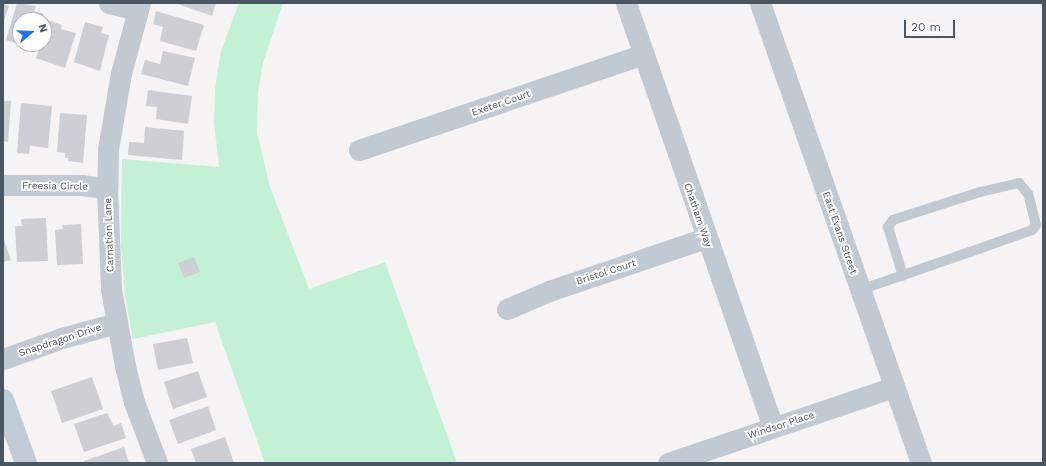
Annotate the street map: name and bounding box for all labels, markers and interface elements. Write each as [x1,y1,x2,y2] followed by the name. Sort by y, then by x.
[12,12,52,52] north arrow
[906,12,957,38] scale bar
[911,20,941,34] text: 20 m
[35,22,50,34] text: N
[470,87,532,119] street label: Exeter Court
[22,179,88,193] street label: Freesia Circle
[681,181,715,249] street label: Chatham Way
[820,190,860,276] street label: East Evans Street
[102,198,116,272] street label: Carnation Lane
[575,257,637,287] street label: Bristol Court
[17,321,103,359] street label: Snapdragon Drive
[746,409,816,441] street label: Windsor Place

